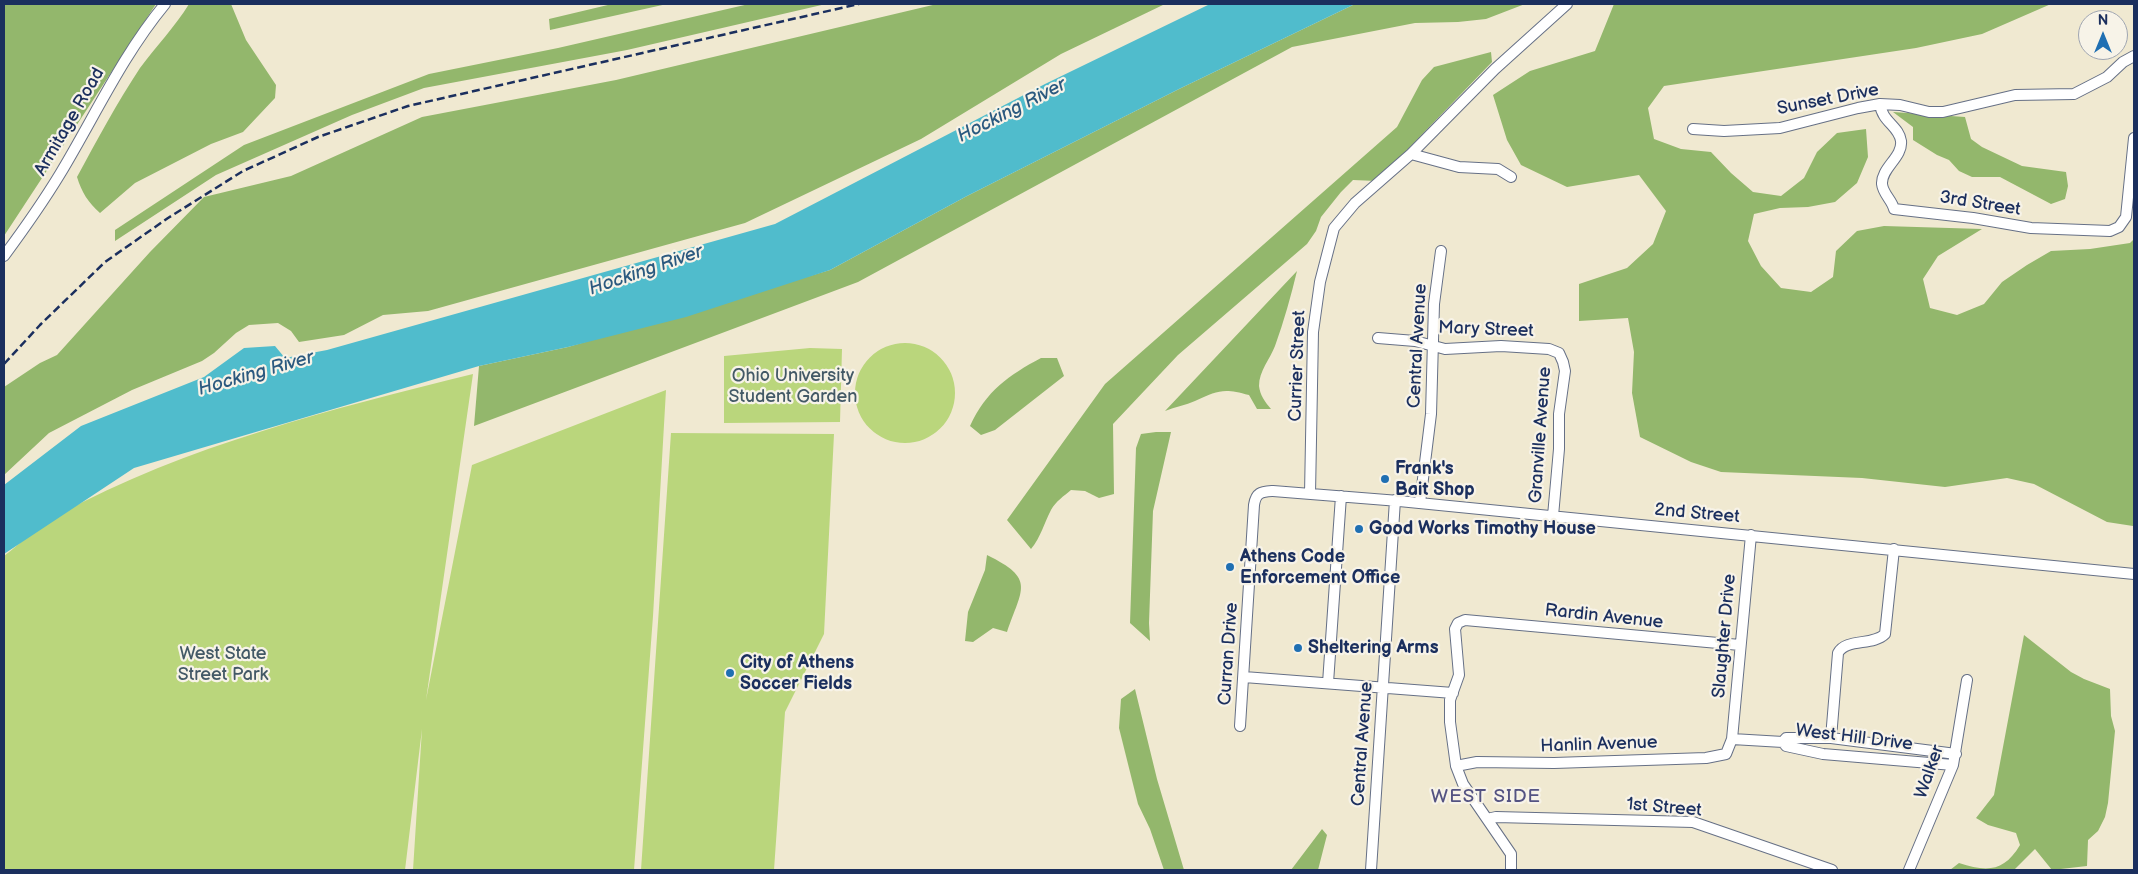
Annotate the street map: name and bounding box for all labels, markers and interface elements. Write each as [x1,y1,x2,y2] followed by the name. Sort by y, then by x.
[2078,10,2128,60] north arrow
[2098,12,2108,29] text: N
[30,64,110,180] street label: Armitage Road
[954,74,1070,148] water label: Hocking River
[1775,80,1881,120] street label: Sunset Drive
[1938,187,2022,221] street label: 3rd Street
[586,241,706,301] water label: Hocking River
[1404,283,1432,409] street label: Central Avenue
[1285,310,1311,422] street label: Currier Street
[1438,318,1534,342] street label: Mary Street
[196,347,316,401] water label: Hocking River
[729,365,857,408] park label: Ohio University Student Garden
[1525,366,1557,504] street label: Granville Avenue
[1395,458,1475,500] place label: Frank's Bait Shop
[1379,473,1391,485] marker: Frank's Bait Shop
[1654,500,1740,528] street label: 2nd Street
[1369,518,1596,540] place label: Good Works Timothy House
[1353,523,1365,535] marker: Good Works Timothy House
[1240,546,1400,588] place label: Athens Code Enforcement Office
[1224,561,1236,573] marker: Athens Code Enforcement Office
[1709,573,1741,699] street label: Slaughter Drive
[1544,600,1664,634] street label: Rardin Avenue
[1215,602,1243,706] street label: Curran Drive
[1308,637,1438,659] place label: Sheltering Arms
[1292,642,1304,654] marker: Sheltering Arms
[178,643,268,686] park label: West State Street Park
[740,652,854,694] place label: City of Athens Soccer Fields
[724,667,736,679] marker: City of Athens Soccer Fields
[1348,681,1378,807] street label: Central Avenue
[1794,720,1914,756] street label: West Hill Drive
[1540,732,1658,758] street label: Hanlin Avenue
[1911,742,1949,802] street label: Walker
[1430,786,1542,808] district label: WEST SIDE
[1625,794,1703,822] street label: 1st Street

